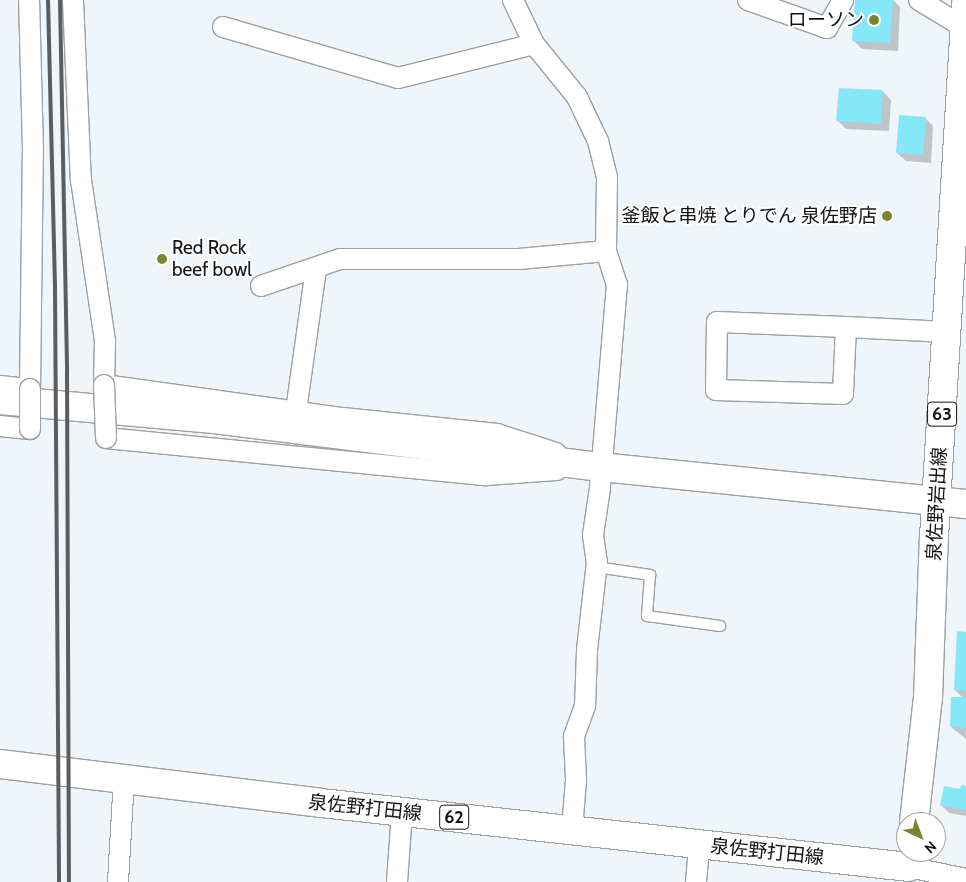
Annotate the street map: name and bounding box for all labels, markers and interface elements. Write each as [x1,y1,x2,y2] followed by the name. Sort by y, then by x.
[788,9,864,31] place label: ローソン
[868,14,880,26] marker: ローソン
[621,205,877,227] place label: 釜飯と串焼 とりでん 泉佐野店
[881,210,893,222] marker: 釜飯と串焼 とりでん 泉佐野店
[172,237,252,281] place label: Red Rock beef bowl
[156,253,168,265] marker: Red Rock beef bowl
[927,398,957,429] road number: 63
[923,446,951,562] street label: 泉佐野岩出線
[307,791,423,825] street label: 泉佐野打田線
[439,802,469,832] road number: 62
[896,812,946,862] north arrow
[709,835,825,869] street label: 泉佐野打田線
[921,837,940,857] text: N

